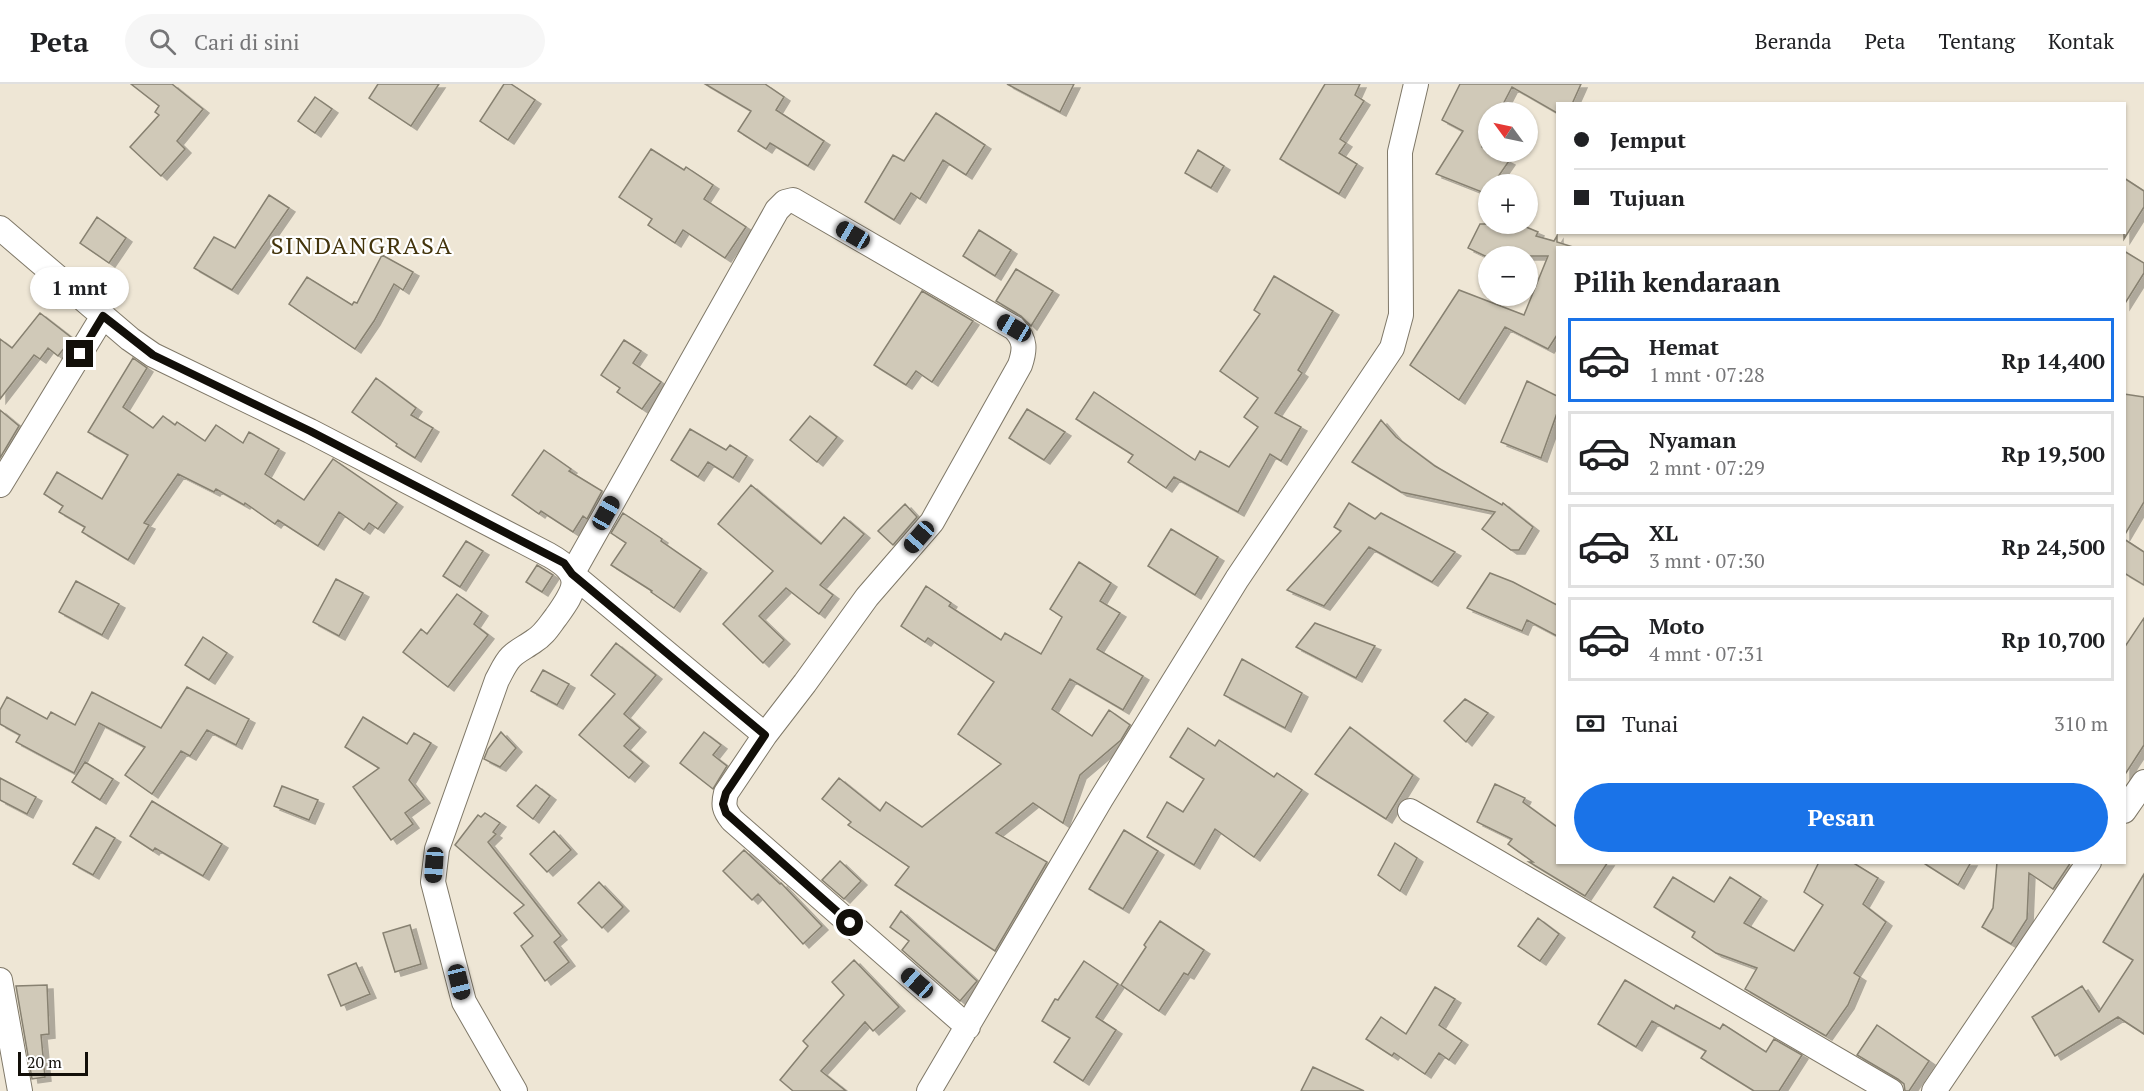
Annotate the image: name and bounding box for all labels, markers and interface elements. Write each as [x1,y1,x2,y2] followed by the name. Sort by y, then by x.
[125,14,545,68] search box
[30,23,89,60] text: Peta
[146,25,179,58] icon: search
[194,27,300,56] text: Cari di sini
[1755,27,1832,55] text: Beranda
[1865,27,1905,55] text: Peta
[1938,27,2015,55] text: Tentang
[2048,27,2114,55] text: Kontak
[1478,102,1538,162] north arrow
[1478,102,1538,306] map controls
[1610,125,1686,154] text: Jemput
[1478,174,1538,234] button: +
[1610,183,1685,212] text: Tujuan
[833,218,873,252] car
[271,229,453,261] district label: SINDANGRASA
[1478,246,1538,306] button: −
[1574,264,1780,300] text: Pilih kendaraan
[31,267,130,309] callout: 1 mnt
[51,274,108,301] text: 1 mnt
[994,311,1034,345] car
[1649,332,1719,361] text: Hemat
[1577,333,1631,387] icon: car
[66,340,93,367] route end
[2001,346,2105,375] text: Rp 14,400
[1649,361,1765,388] text: 1 mnt · 07:28
[1649,425,1736,454] text: Nyaman
[1577,426,1631,480] icon: car
[2001,439,2105,468] text: Rp 19,500
[1649,454,1765,481] text: 2 mnt · 07:29
[589,493,623,533] car
[900,518,938,556] car
[1649,518,1678,547] text: XL
[1577,519,1631,573] icon: car
[2001,532,2105,561] text: Rp 24,500
[1649,547,1765,574] text: 3 mnt · 07:30
[1649,611,1704,640] text: Moto
[1577,612,1631,666] icon: car
[2001,625,2105,654] text: Rp 10,700
[1649,640,1765,667] text: 4 mnt · 07:31
[1574,707,1607,740] icon: cash
[1622,709,1678,738] text: Tunai
[2054,710,2108,737] text: 310 m
[1574,783,2108,852] button: Pesan
[424,846,444,884] car
[836,909,863,936] route start
[446,962,472,1002] car
[898,964,936,1002] car
[18,1049,88,1076] scale bar
[27,1051,62,1073] text: 20 m

